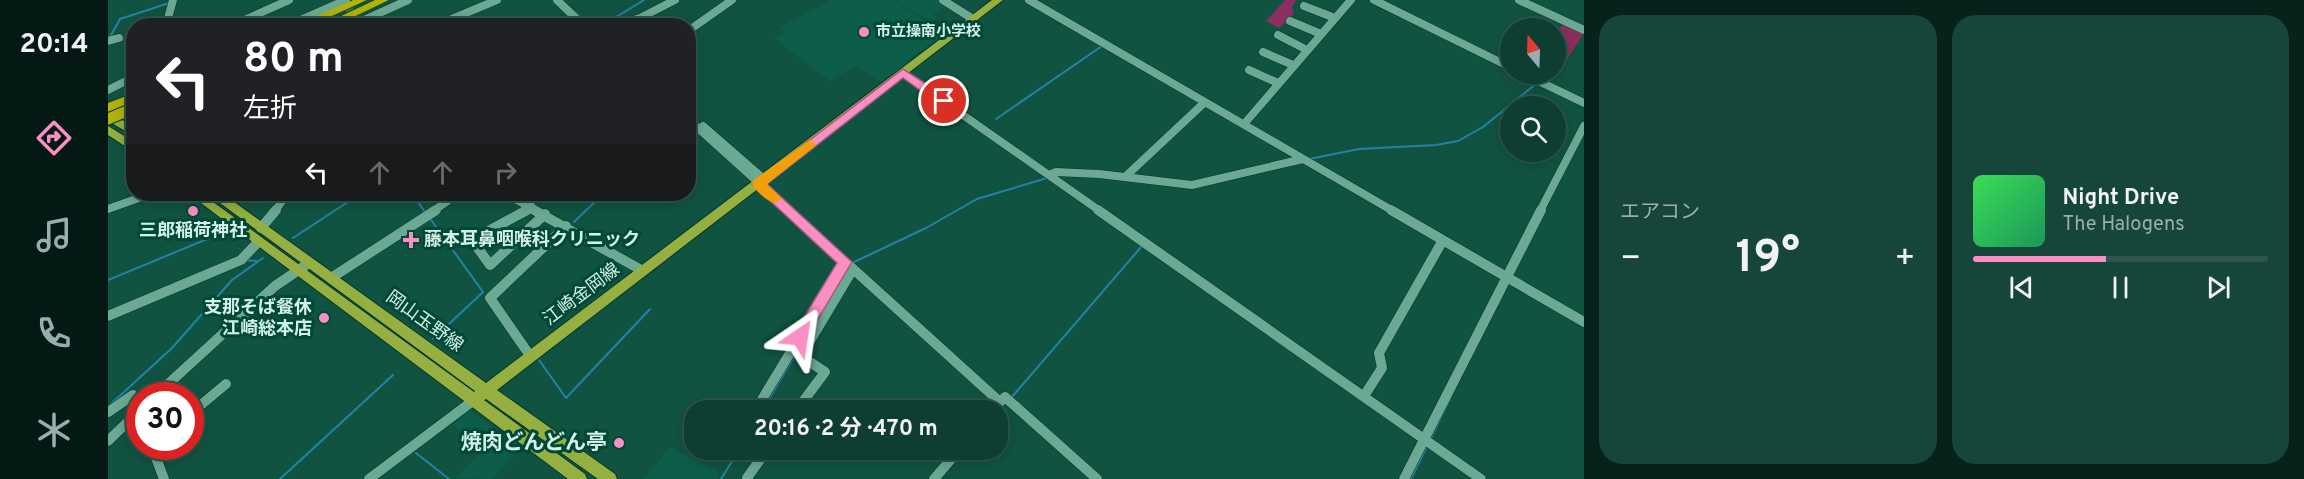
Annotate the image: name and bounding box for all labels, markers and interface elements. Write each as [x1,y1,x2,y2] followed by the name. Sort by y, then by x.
[1500,18,1566,84] north arrow
[1500,18,1566,162] map controls
[876,23,981,42] place label: 市立操南小学校
[857,25,871,39] marker: 市立操南小学校
[20,28,89,62] text: 20:14
[243,34,344,87] text: 80 m
[144,42,222,120] icon: left
[918,75,969,126] pin
[927,84,960,117] icon: arrive
[243,93,297,127] text: 左折
[1500,96,1566,162] button: search
[33,117,75,159] icon: directions
[300,156,333,189] icon: left
[363,156,396,189] icon: ahead
[426,156,459,189] icon: ahead
[489,156,522,189] icon: right
[2063,185,2179,212] text: Night Drive
[1620,200,1700,226] text: エアコン
[186,204,200,218] marker: 三郎稲荷神社
[2063,212,2185,238] text: The Halogens
[33,214,75,256] icon: music
[139,220,247,243] place label: 三郎稲荷神社
[424,229,640,252] place label: 藤本耳鼻咽喉科クリニック
[402,231,420,249] marker: 藤本耳鼻咽喉科クリニック
[1736,231,1800,288] text: 19°
[1620,239,1641,281] text: −
[1894,239,1916,281] text: +
[539,259,625,331] street label: 江崎金岡線
[2005,271,2038,304] icon: previous
[2104,271,2137,304] icon: pause
[2202,271,2235,304] icon: next
[381,286,467,358] street label: 岡山玉野線
[204,297,312,341] place label: 支那そば餐休 江崎総本店
[768,305,832,369] position arrow
[317,311,331,325] marker: 支那そば餐休 江崎総本店
[33,312,75,354] icon: phone
[126,382,204,460] speed limit sign: 30
[33,409,75,451] icon: climate
[754,416,938,443] text: 20:16 · 2 分 · 470 m
[461,430,607,457] place label: 焼肉どんどん亭
[612,436,626,450] marker: 焼肉どんどん亭

